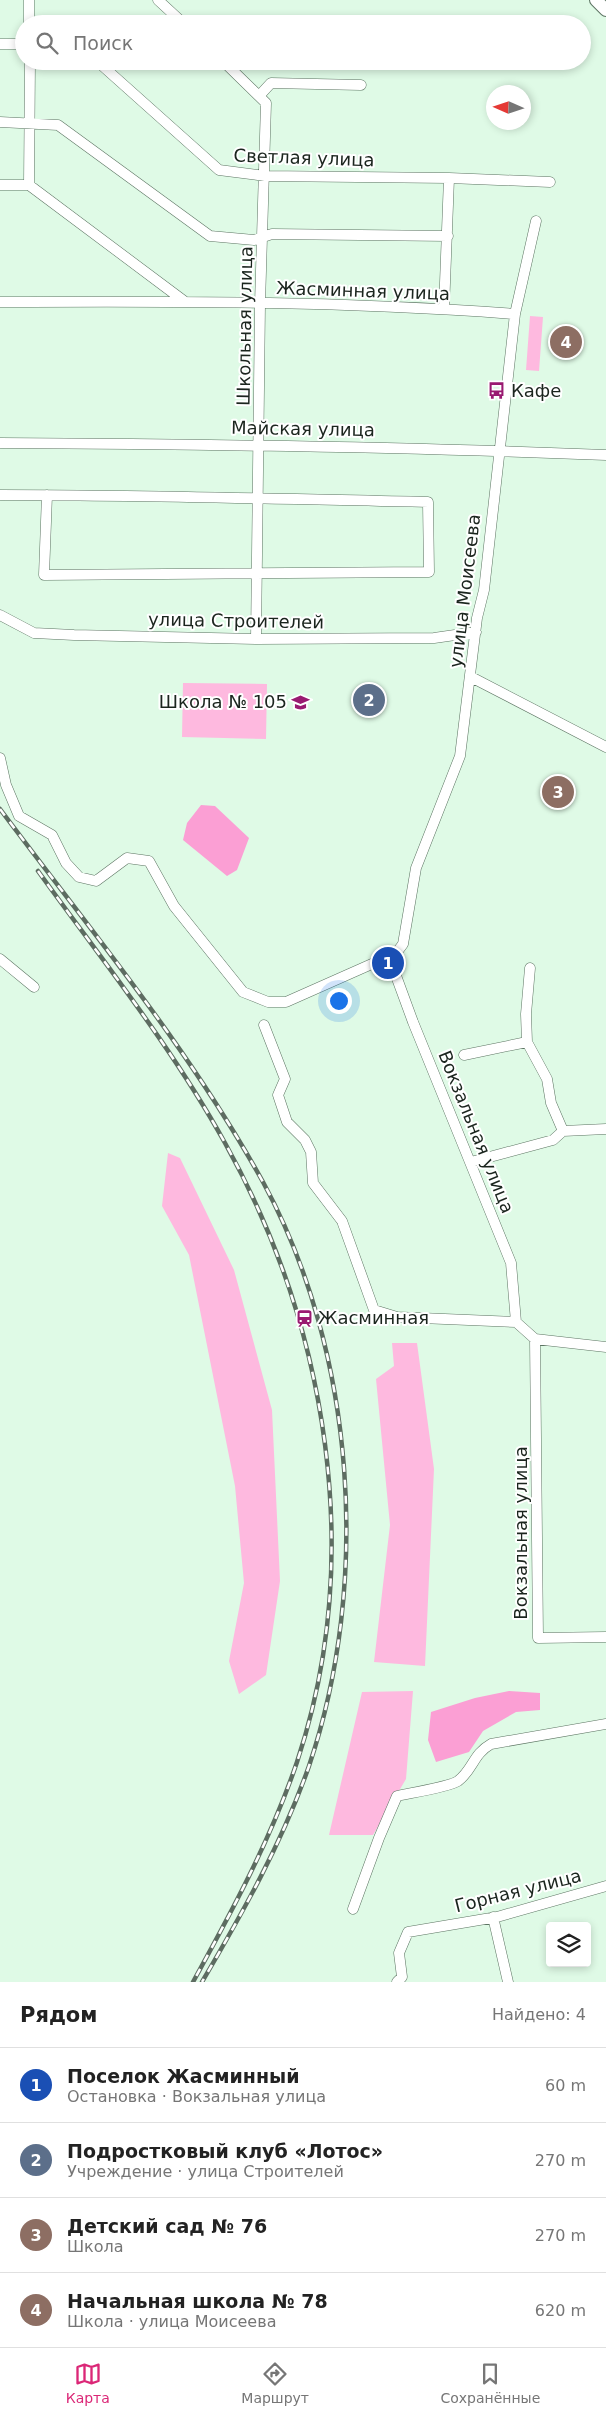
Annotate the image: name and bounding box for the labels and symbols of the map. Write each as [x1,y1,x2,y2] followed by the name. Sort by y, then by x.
[486,85,531,130] north arrow
[233,145,375,170] street label: Светлая улица
[233,246,256,406] street label: Школьная улица
[276,277,450,304] street label: Жасминная улица
[550,323,582,361] pin: 4
[511,380,561,401] place label: Кафе
[487,381,507,401] bus stop icon: Кафе
[231,417,375,440] street label: Майская улица
[445,513,484,669] street label: улица Моисеева
[148,608,324,633] street label: улица Строителей
[353,681,385,719] pin: 2
[159,691,287,712] place label: Школа № 105
[291,692,311,712] school or university icon: Школа № 105
[542,773,574,811] pin: 3
[372,944,404,982] pin: 1
[326,988,352,1014] your location
[434,1047,519,1216] street label: Вокзальная улица
[318,1307,429,1328] place label: Жасминная
[294,1308,314,1328] station icon: Жасминная
[510,1446,531,1620] street label: Вокзальная улица
[452,1865,583,1916] street label: Горная улица

